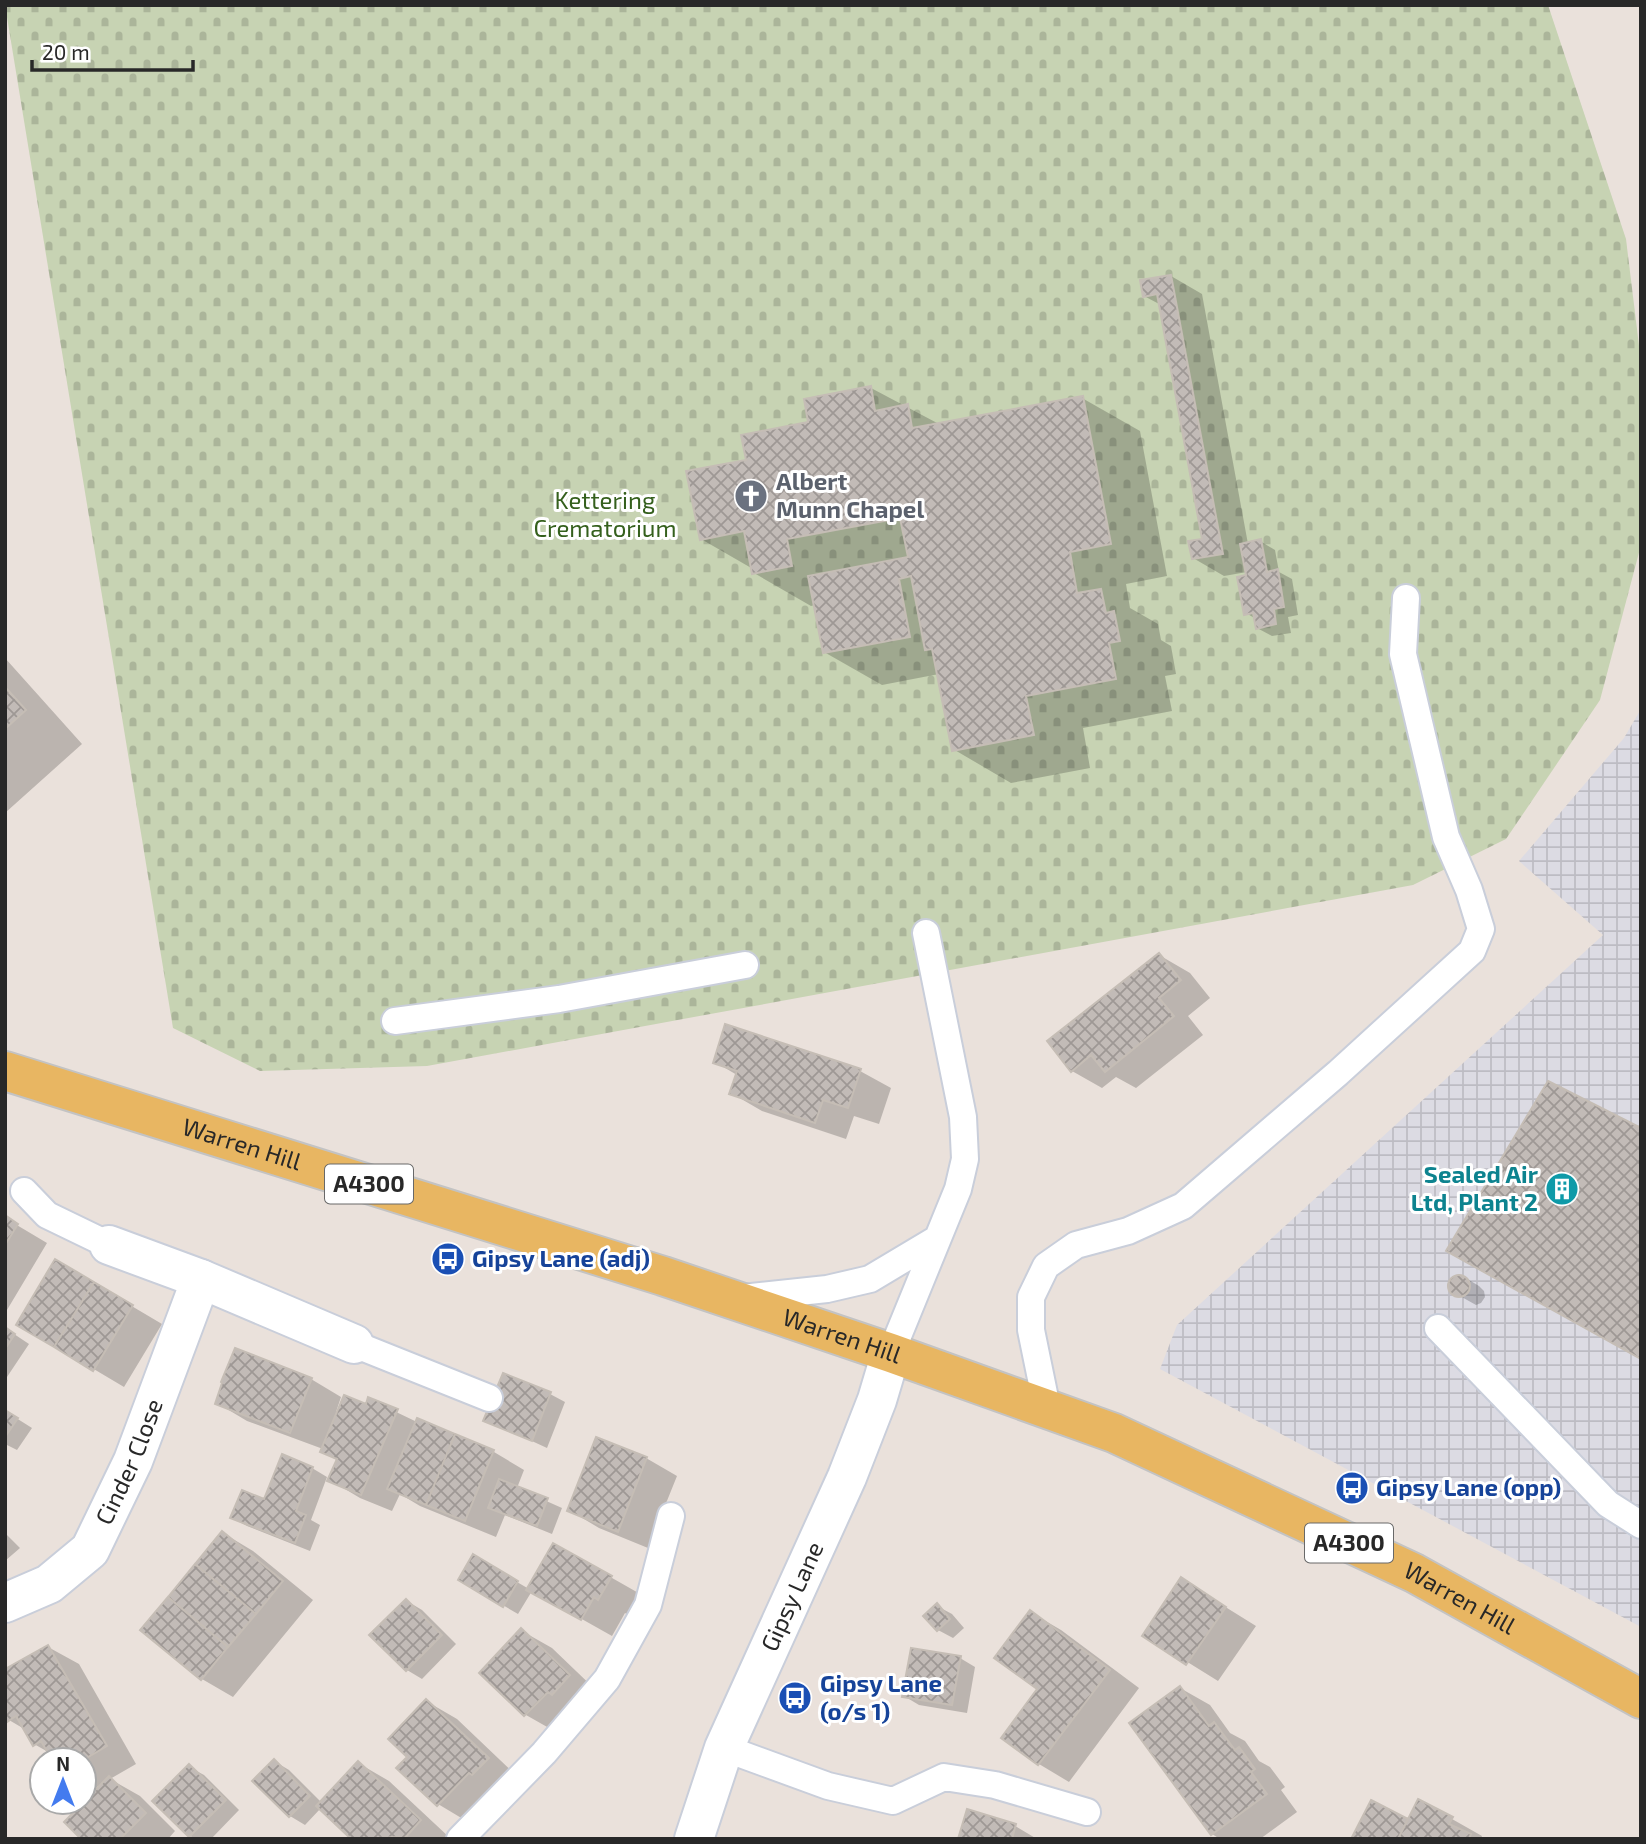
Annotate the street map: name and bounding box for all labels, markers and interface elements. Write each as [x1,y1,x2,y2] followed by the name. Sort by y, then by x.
[32,28,192,72] scale bar
[42,39,90,64] text: 20 m
[776,466,924,523] place label: Albert Munn Chapel
[732,477,770,515] church icon: Albert Munn Chapel
[533,485,677,542] park label: Kettering Crematorium
[179,1111,305,1175] street label: Warren Hill
[1411,1159,1539,1216] place label: Sealed Air Ltd, Plant 2
[325,1164,413,1204] road number: A4300
[1543,1170,1581,1208] building icon: Sealed Air Ltd, Plant 2
[429,1240,467,1278] bus stop icon: Gipsy Lane (adj)
[472,1243,650,1272] place label: Gipsy Lane (adj)
[779,1302,906,1369] street label: Warren Hill
[88,1394,168,1529] street label: Cinder Close
[1333,1469,1371,1507] bus stop icon: Gipsy Lane (opp)
[1376,1472,1561,1501] place label: Gipsy Lane (opp)
[1305,1524,1393,1562] road number: A4300
[754,1537,829,1655] street label: Gipsy Lane
[1400,1554,1521,1640] street label: Warren Hill
[820,1668,942,1725] place label: Gipsy Lane (o/s 1)
[776,1679,814,1717] bus stop icon: Gipsy Lane (o/s 1)
[28,1746,98,1816] north arrow
[56,1752,70,1775] text: N

